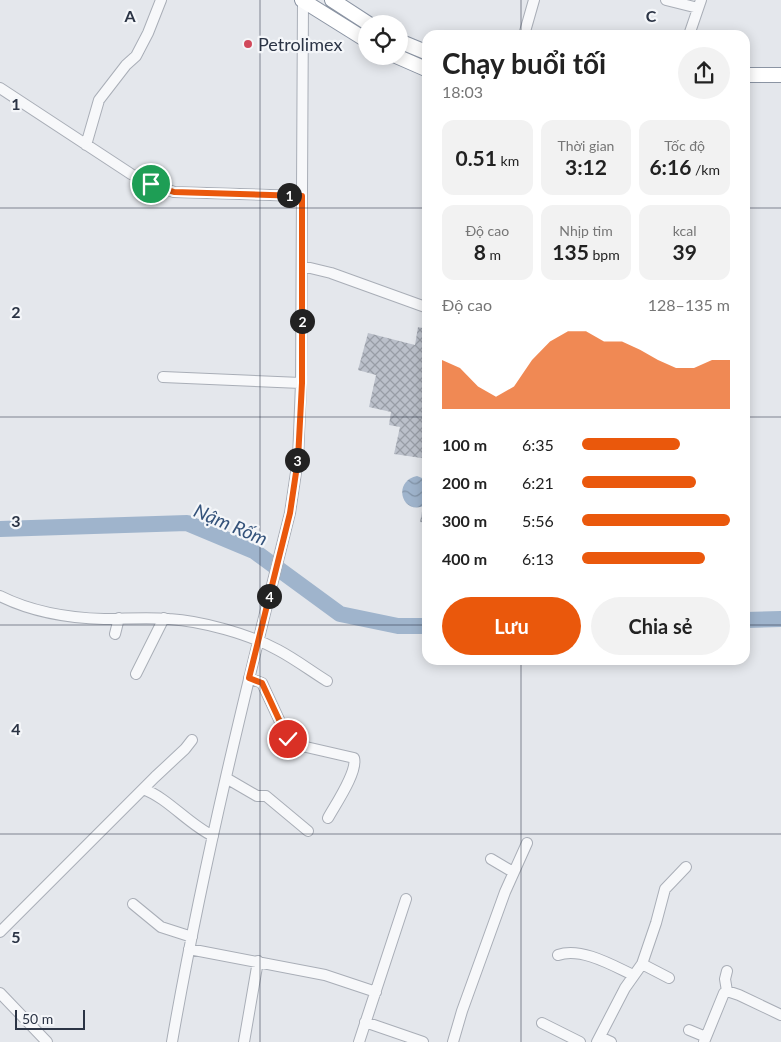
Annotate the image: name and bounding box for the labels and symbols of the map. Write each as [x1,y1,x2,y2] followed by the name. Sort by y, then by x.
[123,6,136,25] text: A
[646,6,657,25] text: C
[258,33,342,55] place label: Petrolimex
[242,38,254,50] marker: Petrolimex
[11,94,21,113] text: 1
[130,163,172,205] pin
[276,182,302,208] pin: 1
[11,302,21,321] text: 2
[290,308,314,334] pin: 2
[284,448,310,472] pin: 3
[191,498,271,550] water label: Nậm Rốm
[11,511,21,530] text: 3
[256,584,282,608] pin: 4
[267,718,309,760] pin
[11,719,21,738] text: 4
[11,927,21,946] text: 5
[15,1007,85,1030] scale bar

